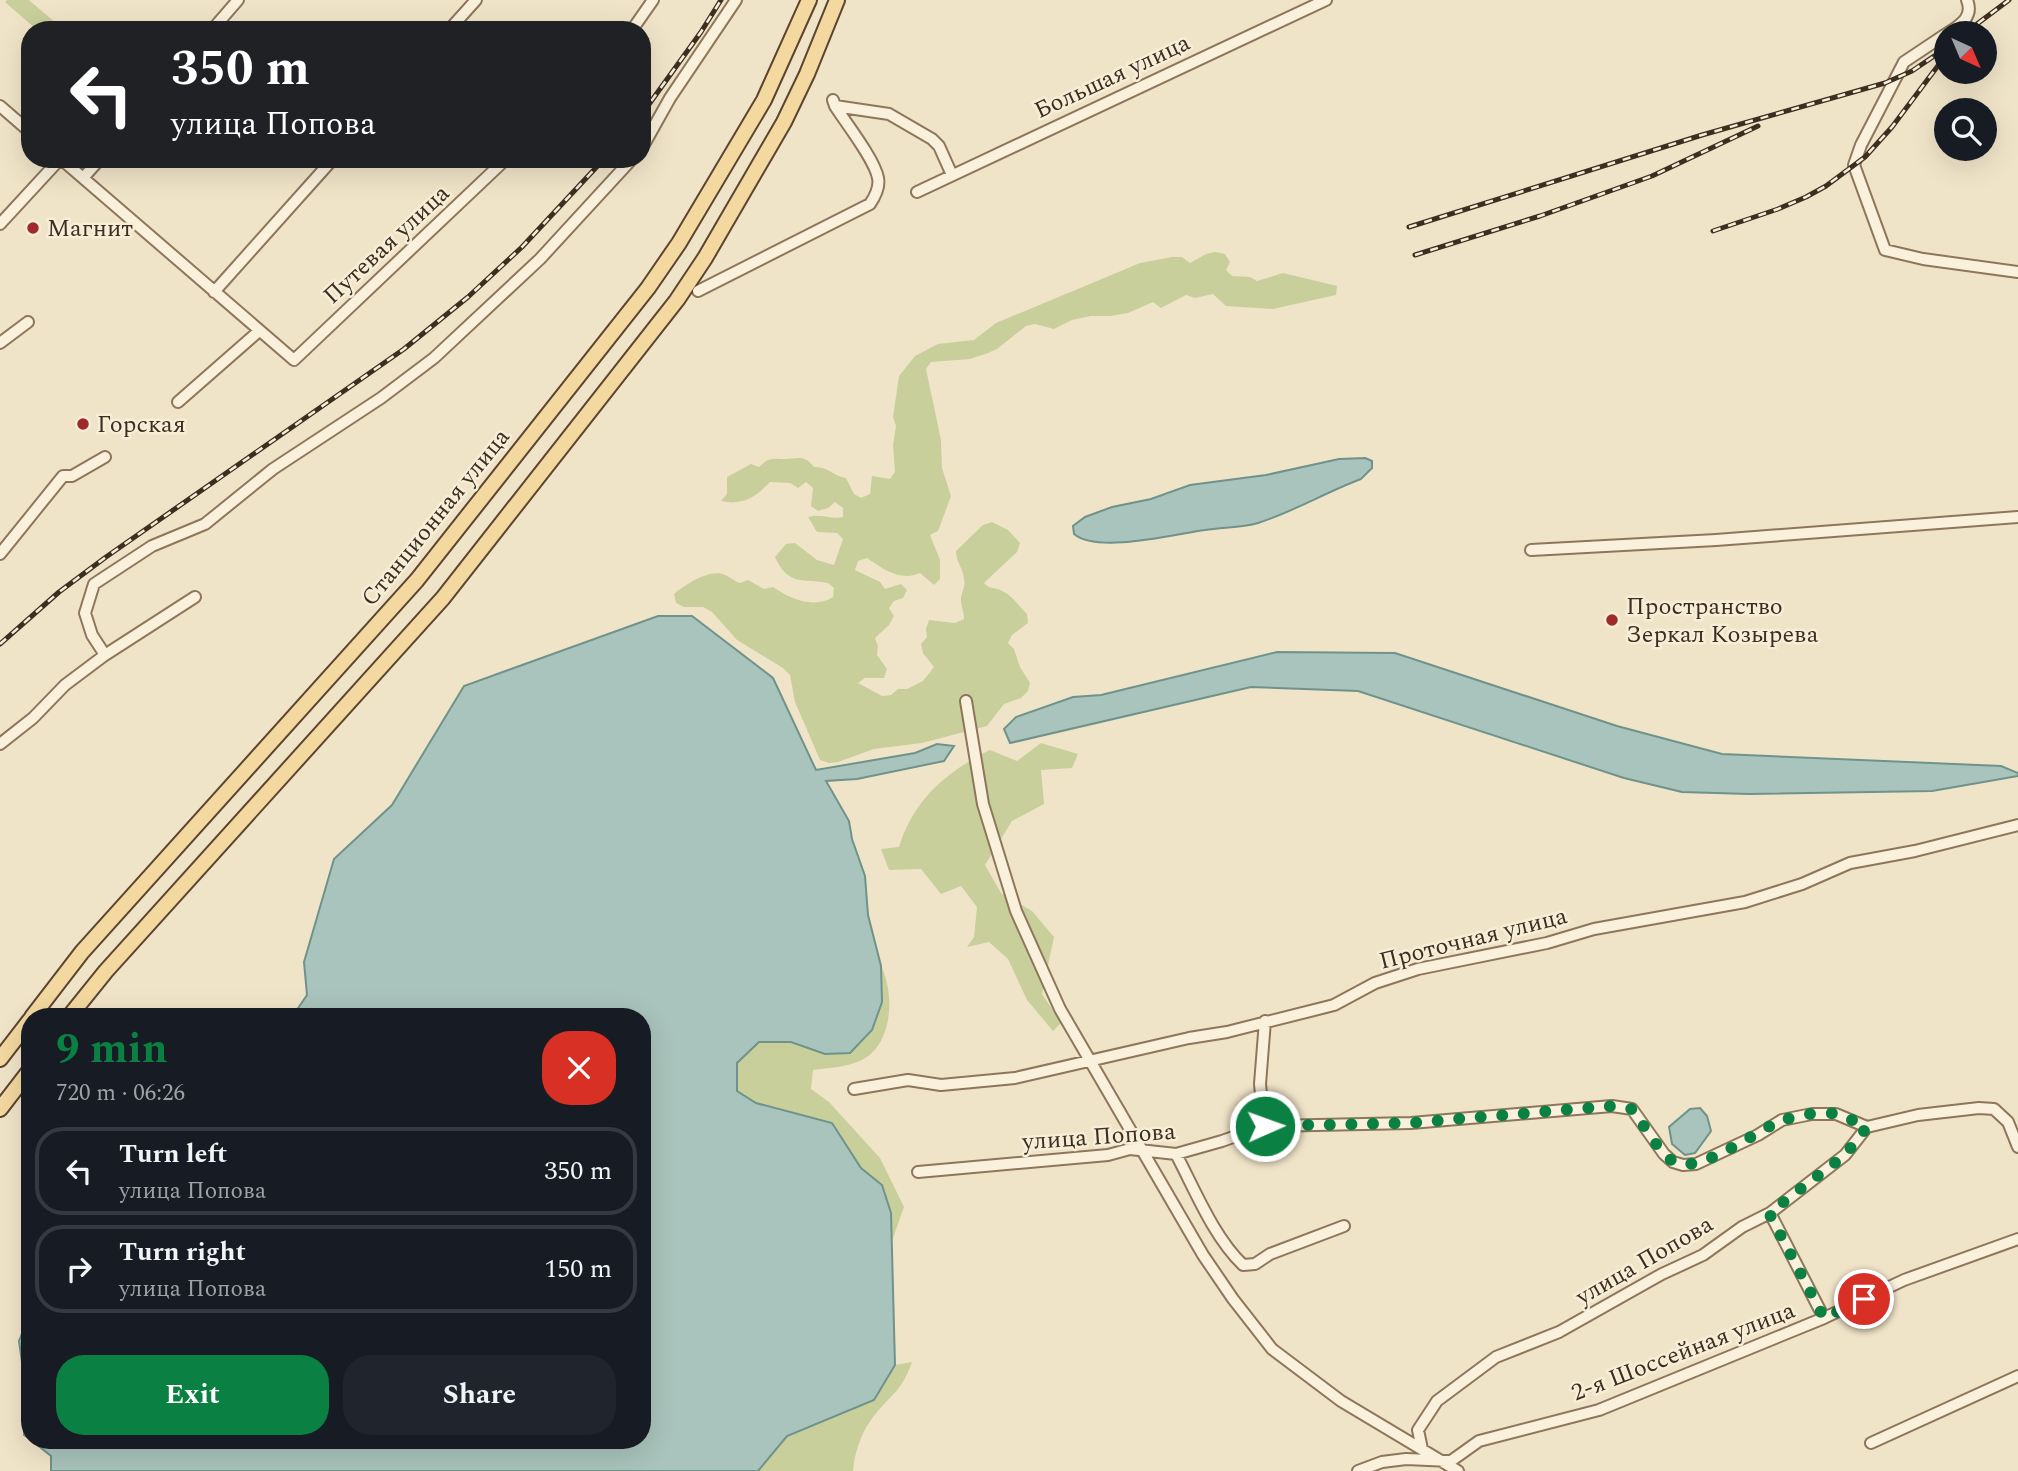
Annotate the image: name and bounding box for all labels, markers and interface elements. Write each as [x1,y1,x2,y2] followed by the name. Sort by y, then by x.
[1934,21,1997,84] north arrow
[1934,21,1997,161] map controls
[1029,25,1197,129] street label: Большая улица
[171,32,310,107] text: 350 m
[56,49,147,140] icon: left
[1934,98,1997,161] button: search
[171,100,376,149] text: улица Попова
[315,176,458,313] street label: Путевая улица
[47,211,133,247] place label: Магнит
[25,220,41,236] marker: Магнит
[97,407,186,443] place label: Горская
[75,416,91,432] marker: Горская
[353,421,519,614] street label: Станционная улица
[1626,589,1819,653] place label: Пространство Зеркал Козырева
[1604,612,1620,628] marker: Пространство Зеркал Козырева
[1375,898,1571,980] street label: Проточная улица
[56,1018,168,1081] text: 9 min
[542,1031,616,1105] button: close
[56,1076,185,1111] text: 720 m · 06:26
[1228,1089,1302,1163] position arrow
[1020,1114,1177,1160] street label: улица Попова
[119,1134,227,1174] text: Turn left
[544,1151,612,1191] text: 350 m
[60,1152,98,1190] icon: left
[119,1174,266,1209] text: улица Попова
[1568,1207,1720,1315] street label: улица Попова
[119,1232,246,1272] text: Turn right
[544,1249,612,1289] text: 150 m
[60,1250,98,1288] icon: right
[1834,1269,1894,1329] pin
[119,1272,266,1307] text: улица Попова
[1845,1280,1883,1318] icon: arrive
[1566,1293,1801,1411] street label: 2-я Шоссейная улица
[56,1355,329,1435] button: Exit
[343,1355,616,1435] button: Share

